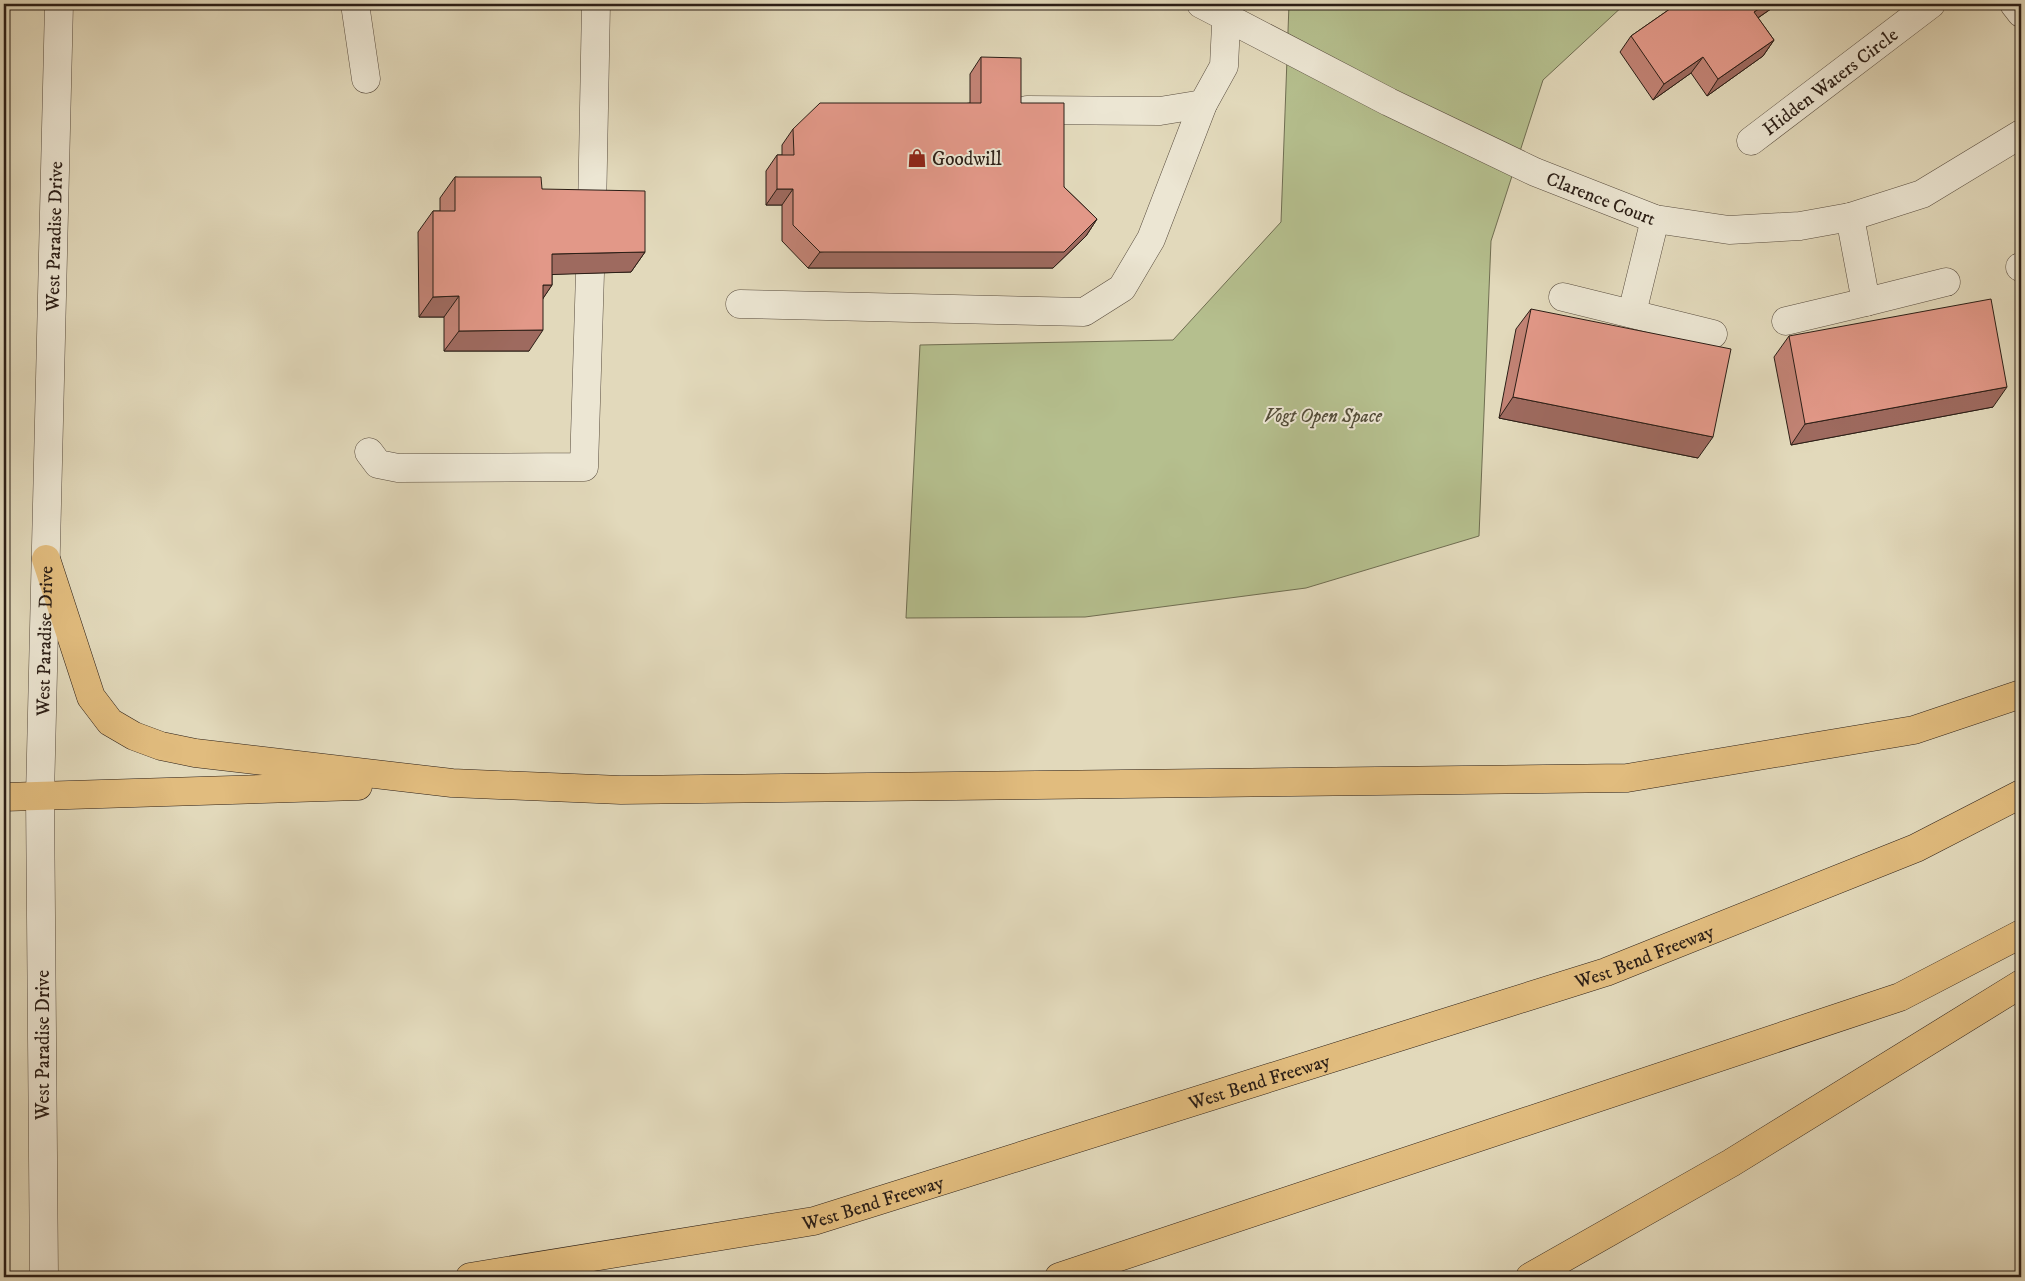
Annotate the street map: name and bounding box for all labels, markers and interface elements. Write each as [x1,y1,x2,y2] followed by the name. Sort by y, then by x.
[1759,23,1903,141] street label: Hidden Waters Circle
[906,147,928,169] shop icon: Goodwill
[932,148,1002,171] place label: Goodwill
[42,161,68,313] street label: West Paradise Drive
[1543,168,1659,231] street label: Clarence Court
[1264,405,1383,429] park label: Vogt Open Space
[32,566,59,717] street label: West Paradise Drive
[1571,920,1718,994] street label: West Bend Freeway
[32,970,55,1121] street label: West Paradise Drive
[1185,1049,1334,1116] street label: West Bend Freeway
[800,1171,948,1236] street label: West Bend Freeway

